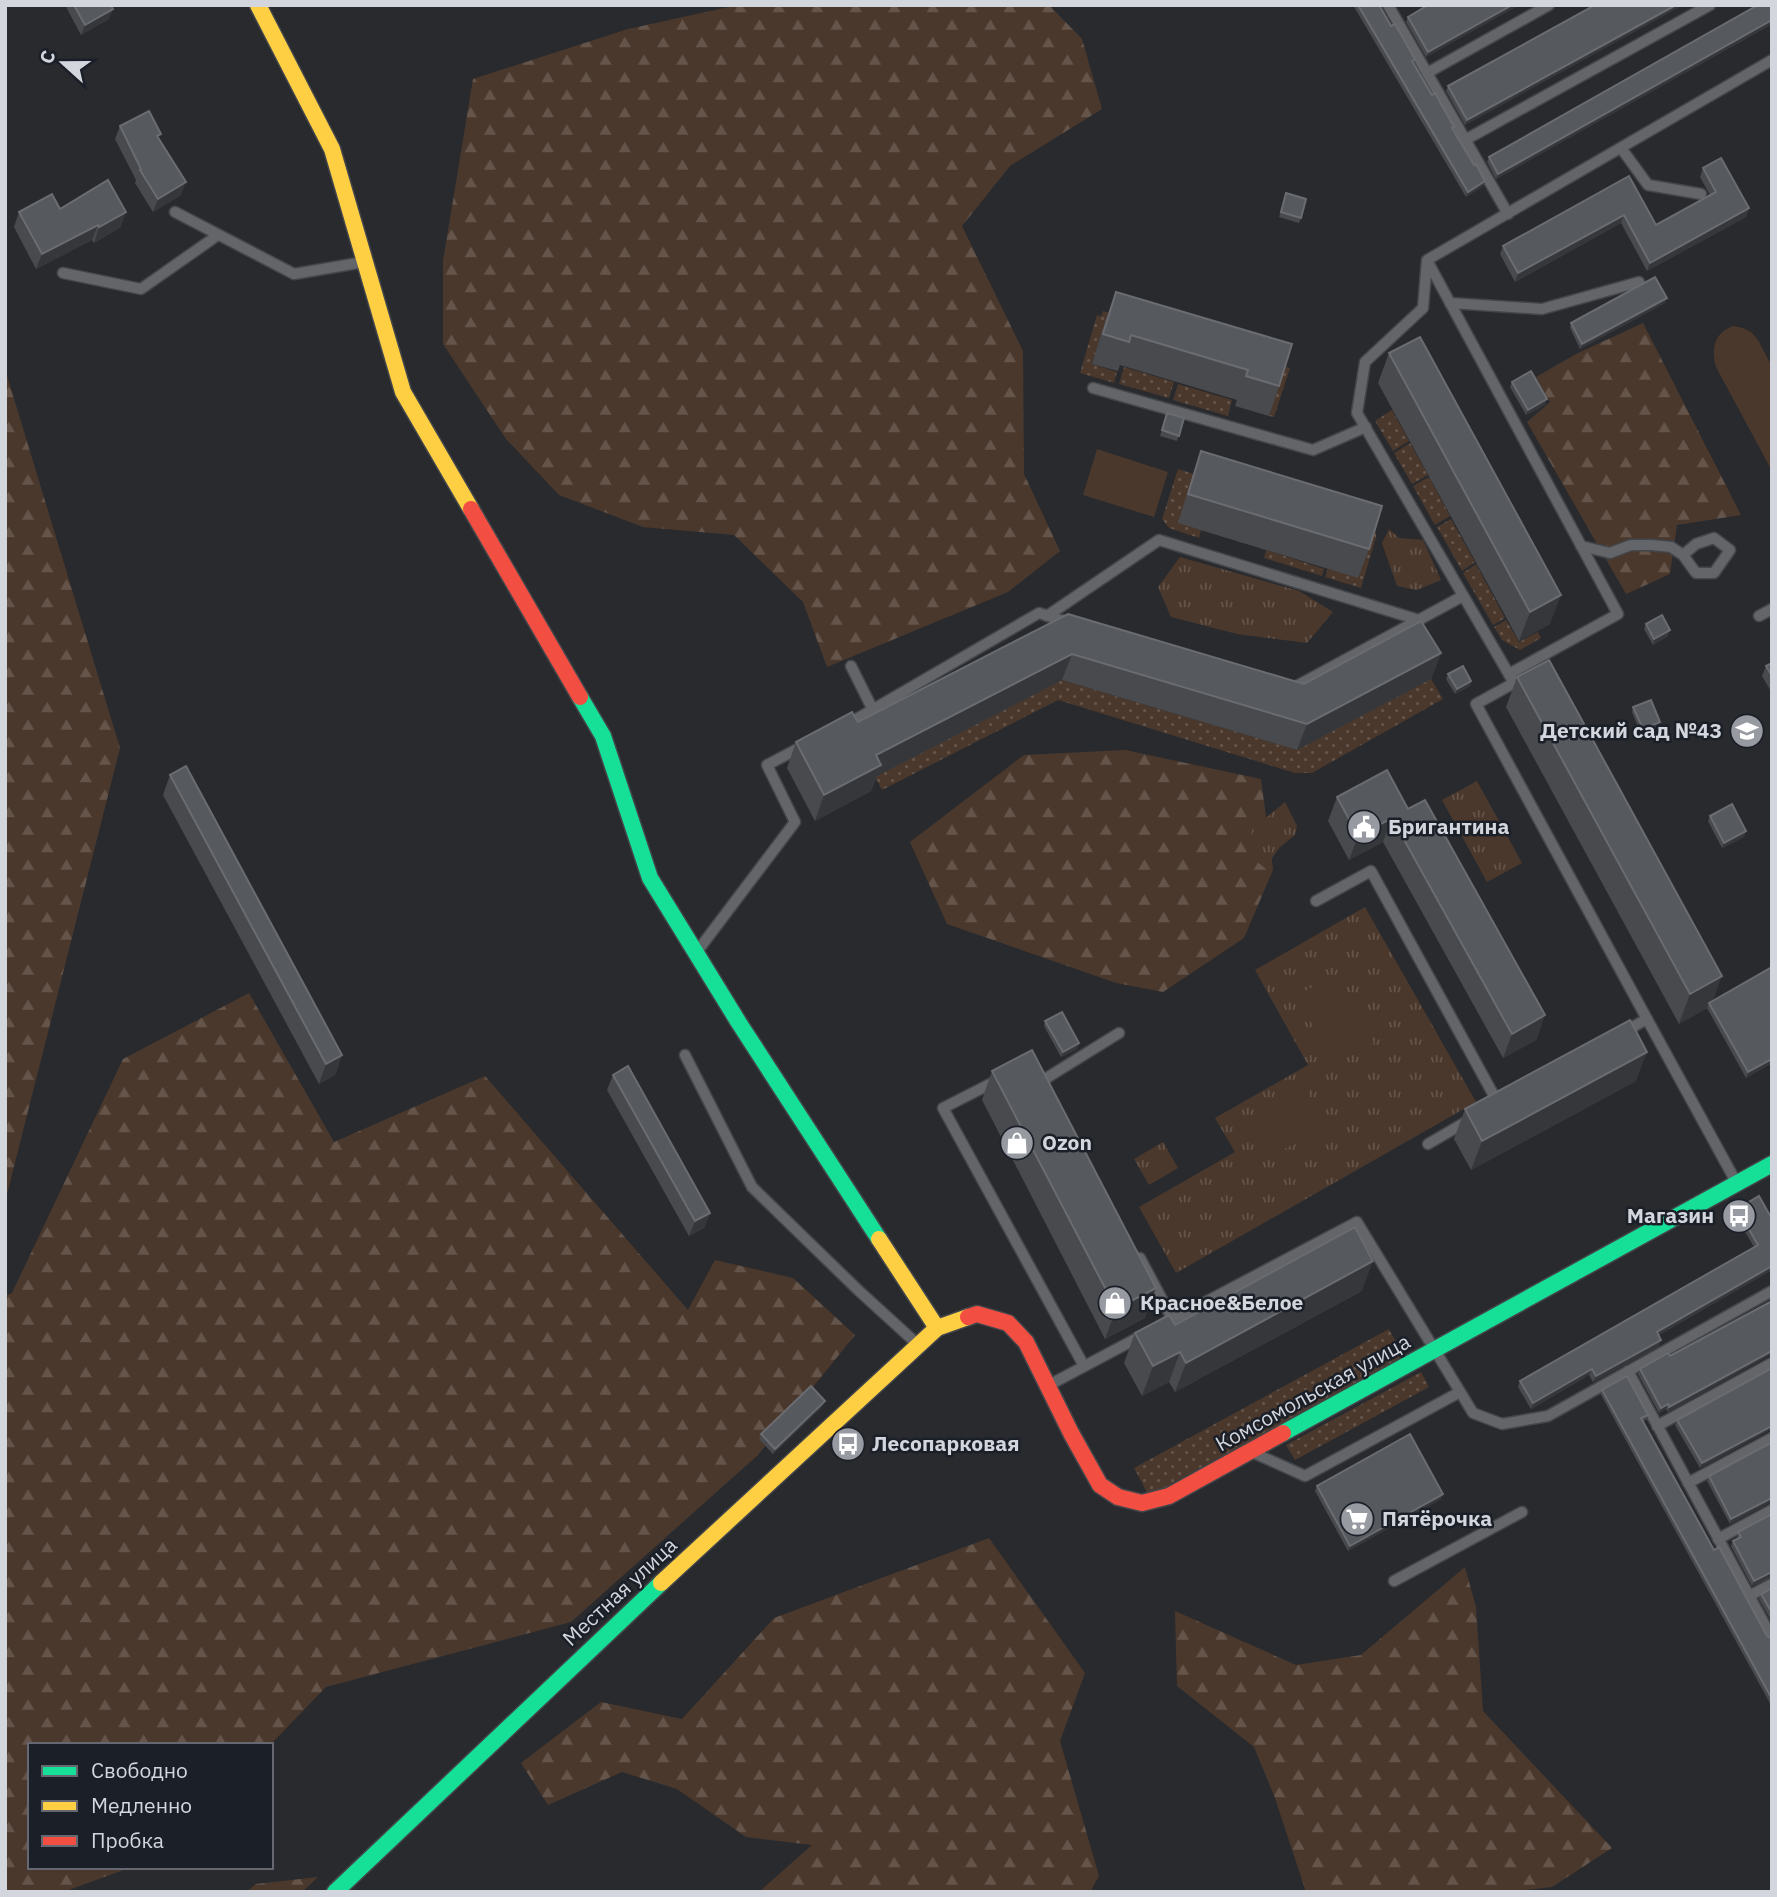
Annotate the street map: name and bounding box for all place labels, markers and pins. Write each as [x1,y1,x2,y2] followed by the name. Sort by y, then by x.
[1728,712,1766,750] school or university icon: Детский сад №43
[1540,716,1722,744] place label: Детский сад №43
[1345,808,1383,846] public building icon: Бригантина
[1388,812,1509,840] place label: Бригантина
[998,1124,1036,1162] shop icon: Ozon
[1042,1128,1092,1156] place label: Ozon
[1720,1197,1758,1235] bus stop icon: Магазин
[1627,1201,1714,1229] place label: Магазин
[1096,1284,1134,1322] shop icon: Красное&Белое
[1140,1288,1304,1316] place label: Красное&Белое
[829,1425,867,1463] bus stop icon: Лесопарковая
[872,1429,1020,1457] place label: Лесопарковая
[1338,1500,1376,1538] supermarket icon: Пятёрочка
[1382,1504,1492,1532] place label: Пятёрочка

